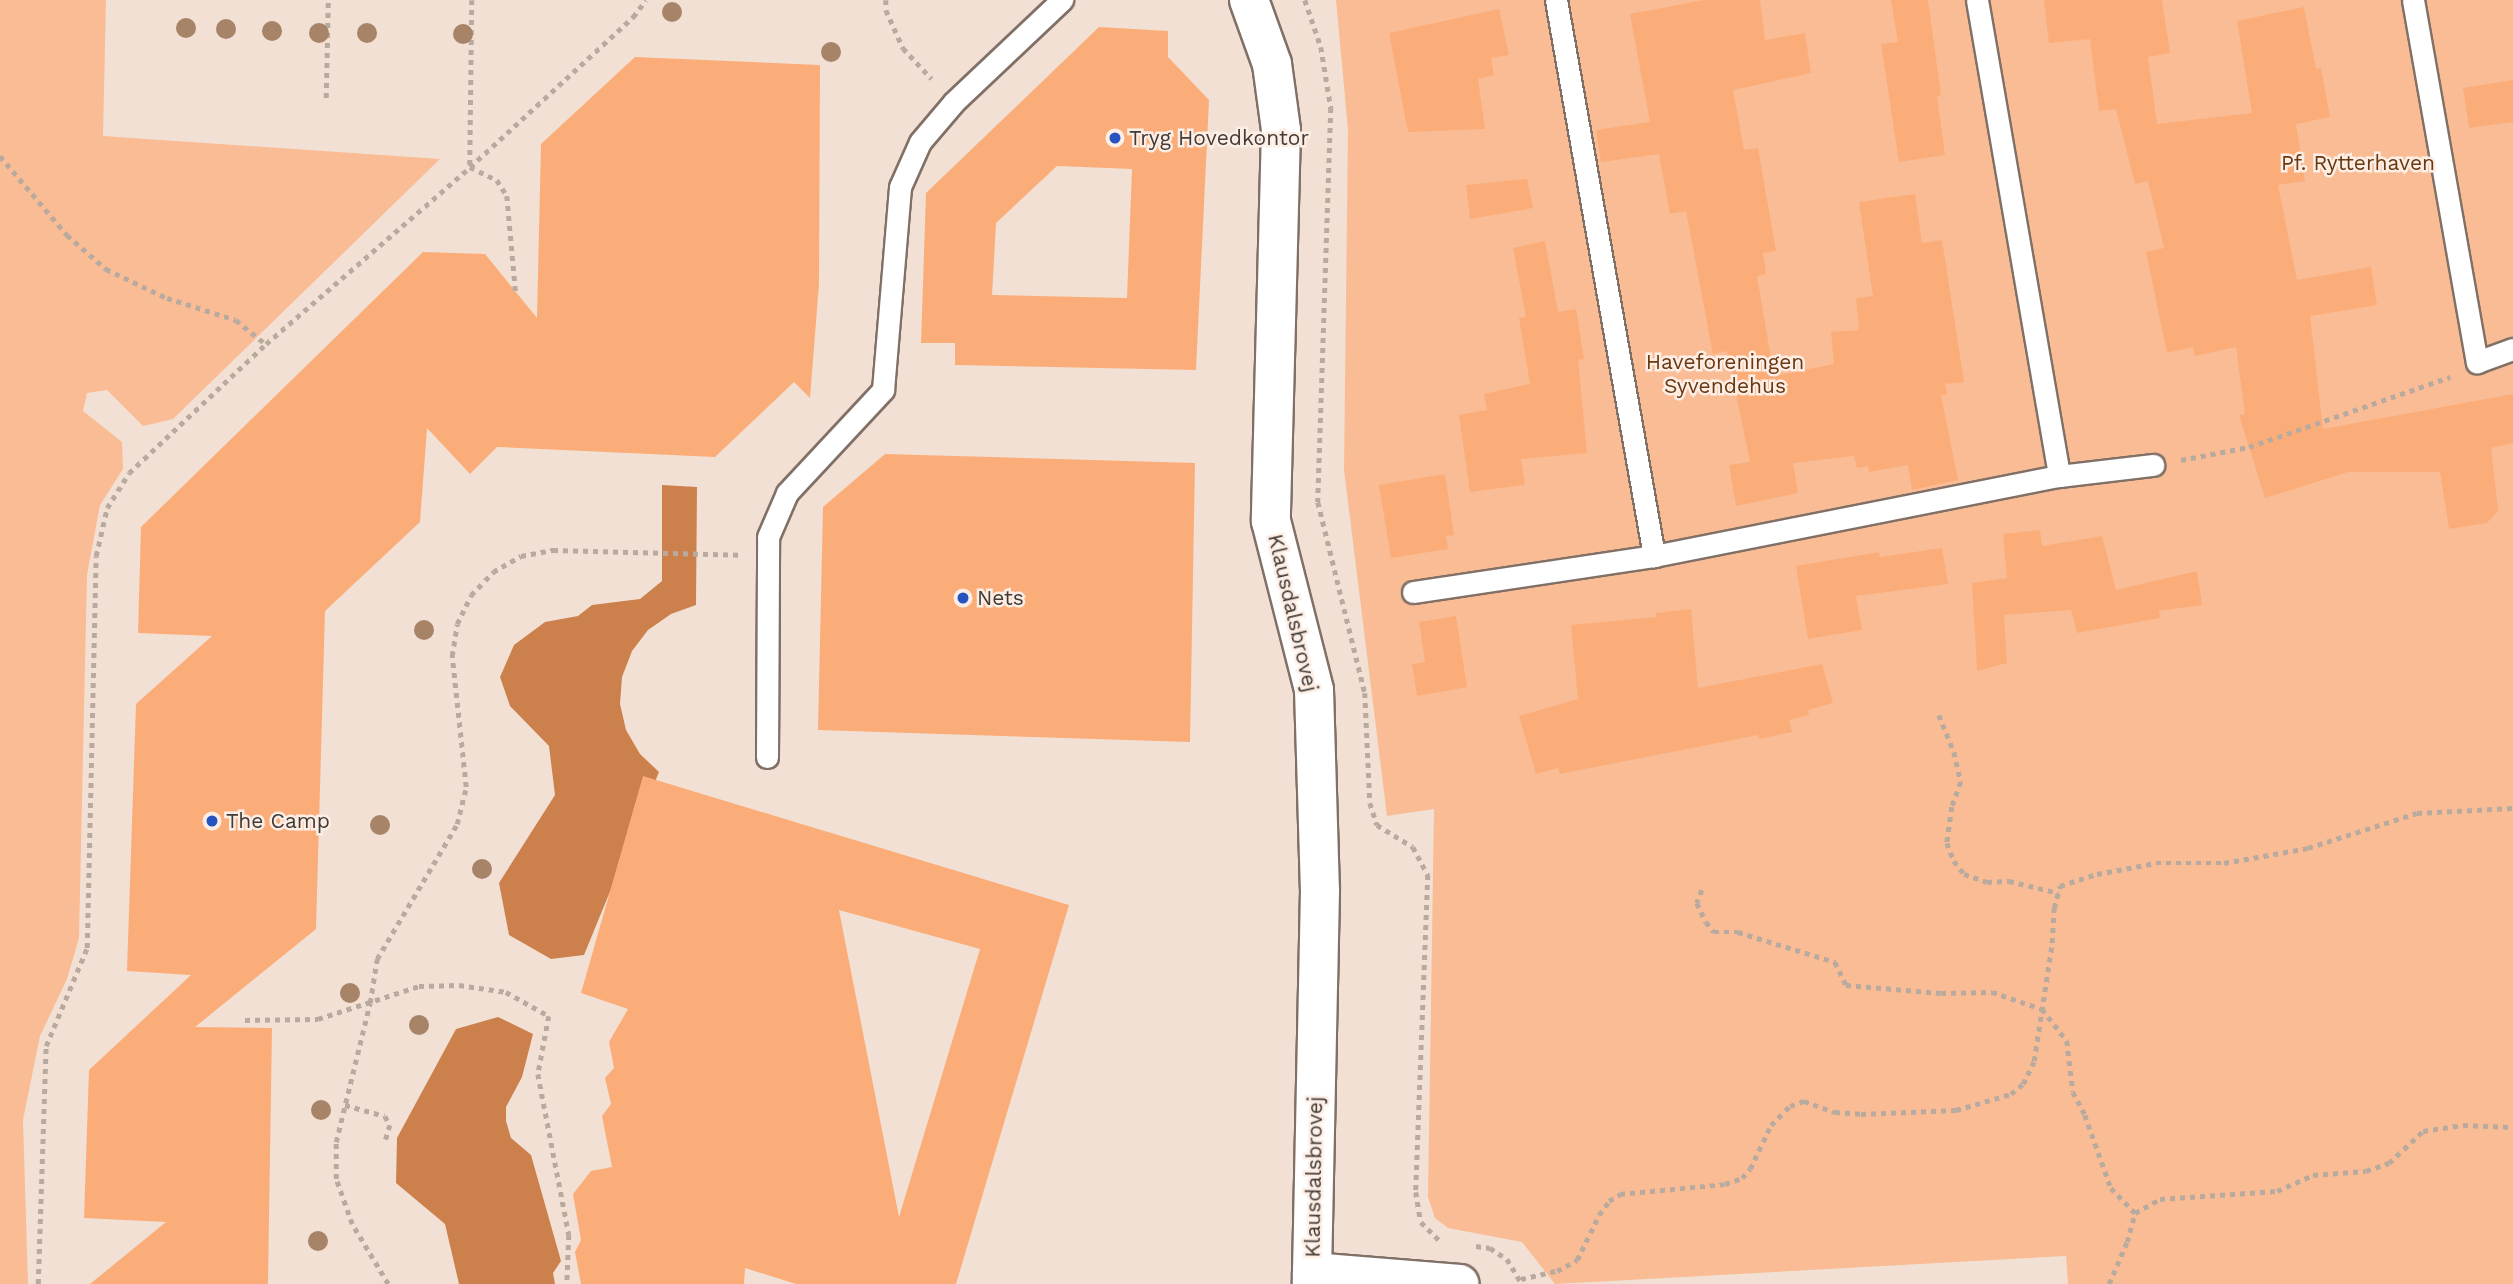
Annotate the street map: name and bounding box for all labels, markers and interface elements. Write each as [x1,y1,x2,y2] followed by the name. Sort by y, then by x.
[1129,125,1309,151] place label: Tryg Hovedkontor
[1107,130,1123,146] marker: Tryg Hovedkontor
[2281,150,2435,176] park label: Pf. Rytterhaven
[1646,349,1804,399] park label: Haveforeningen Syvendehus
[1263,532,1323,694] street label: Klausdalsbrovej
[977,585,1024,611] place label: Nets
[955,590,971,606] marker: Nets
[226,808,330,834] place label: The Camp
[204,813,220,829] marker: The Camp
[1300,1096,1328,1258] street label: Klausdalsbrovej

